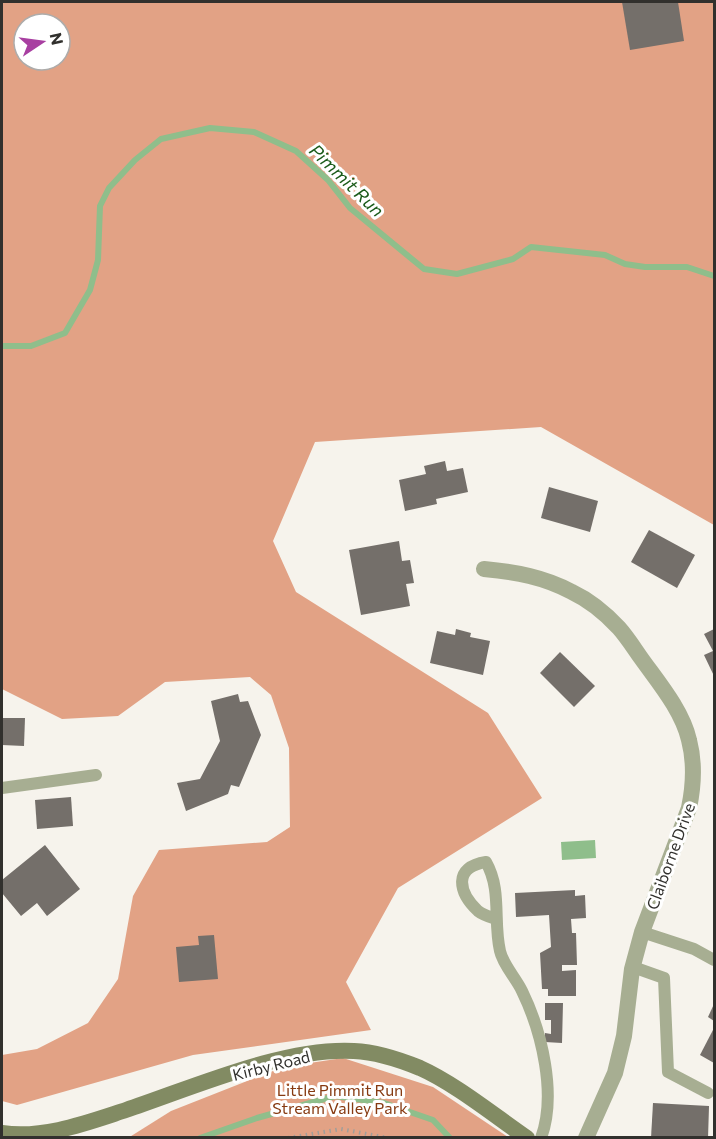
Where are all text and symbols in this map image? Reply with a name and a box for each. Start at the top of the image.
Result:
north arrow [12,12,72,72]
text: N [46,31,68,46]
water label: Pimmit Run [305,139,389,221]
street label: Claiborne Drive [642,800,698,912]
street label: Kirby Road [230,1046,312,1084]
park label: Little Pimmit Run Stream Valley Park [272,1080,408,1117]

